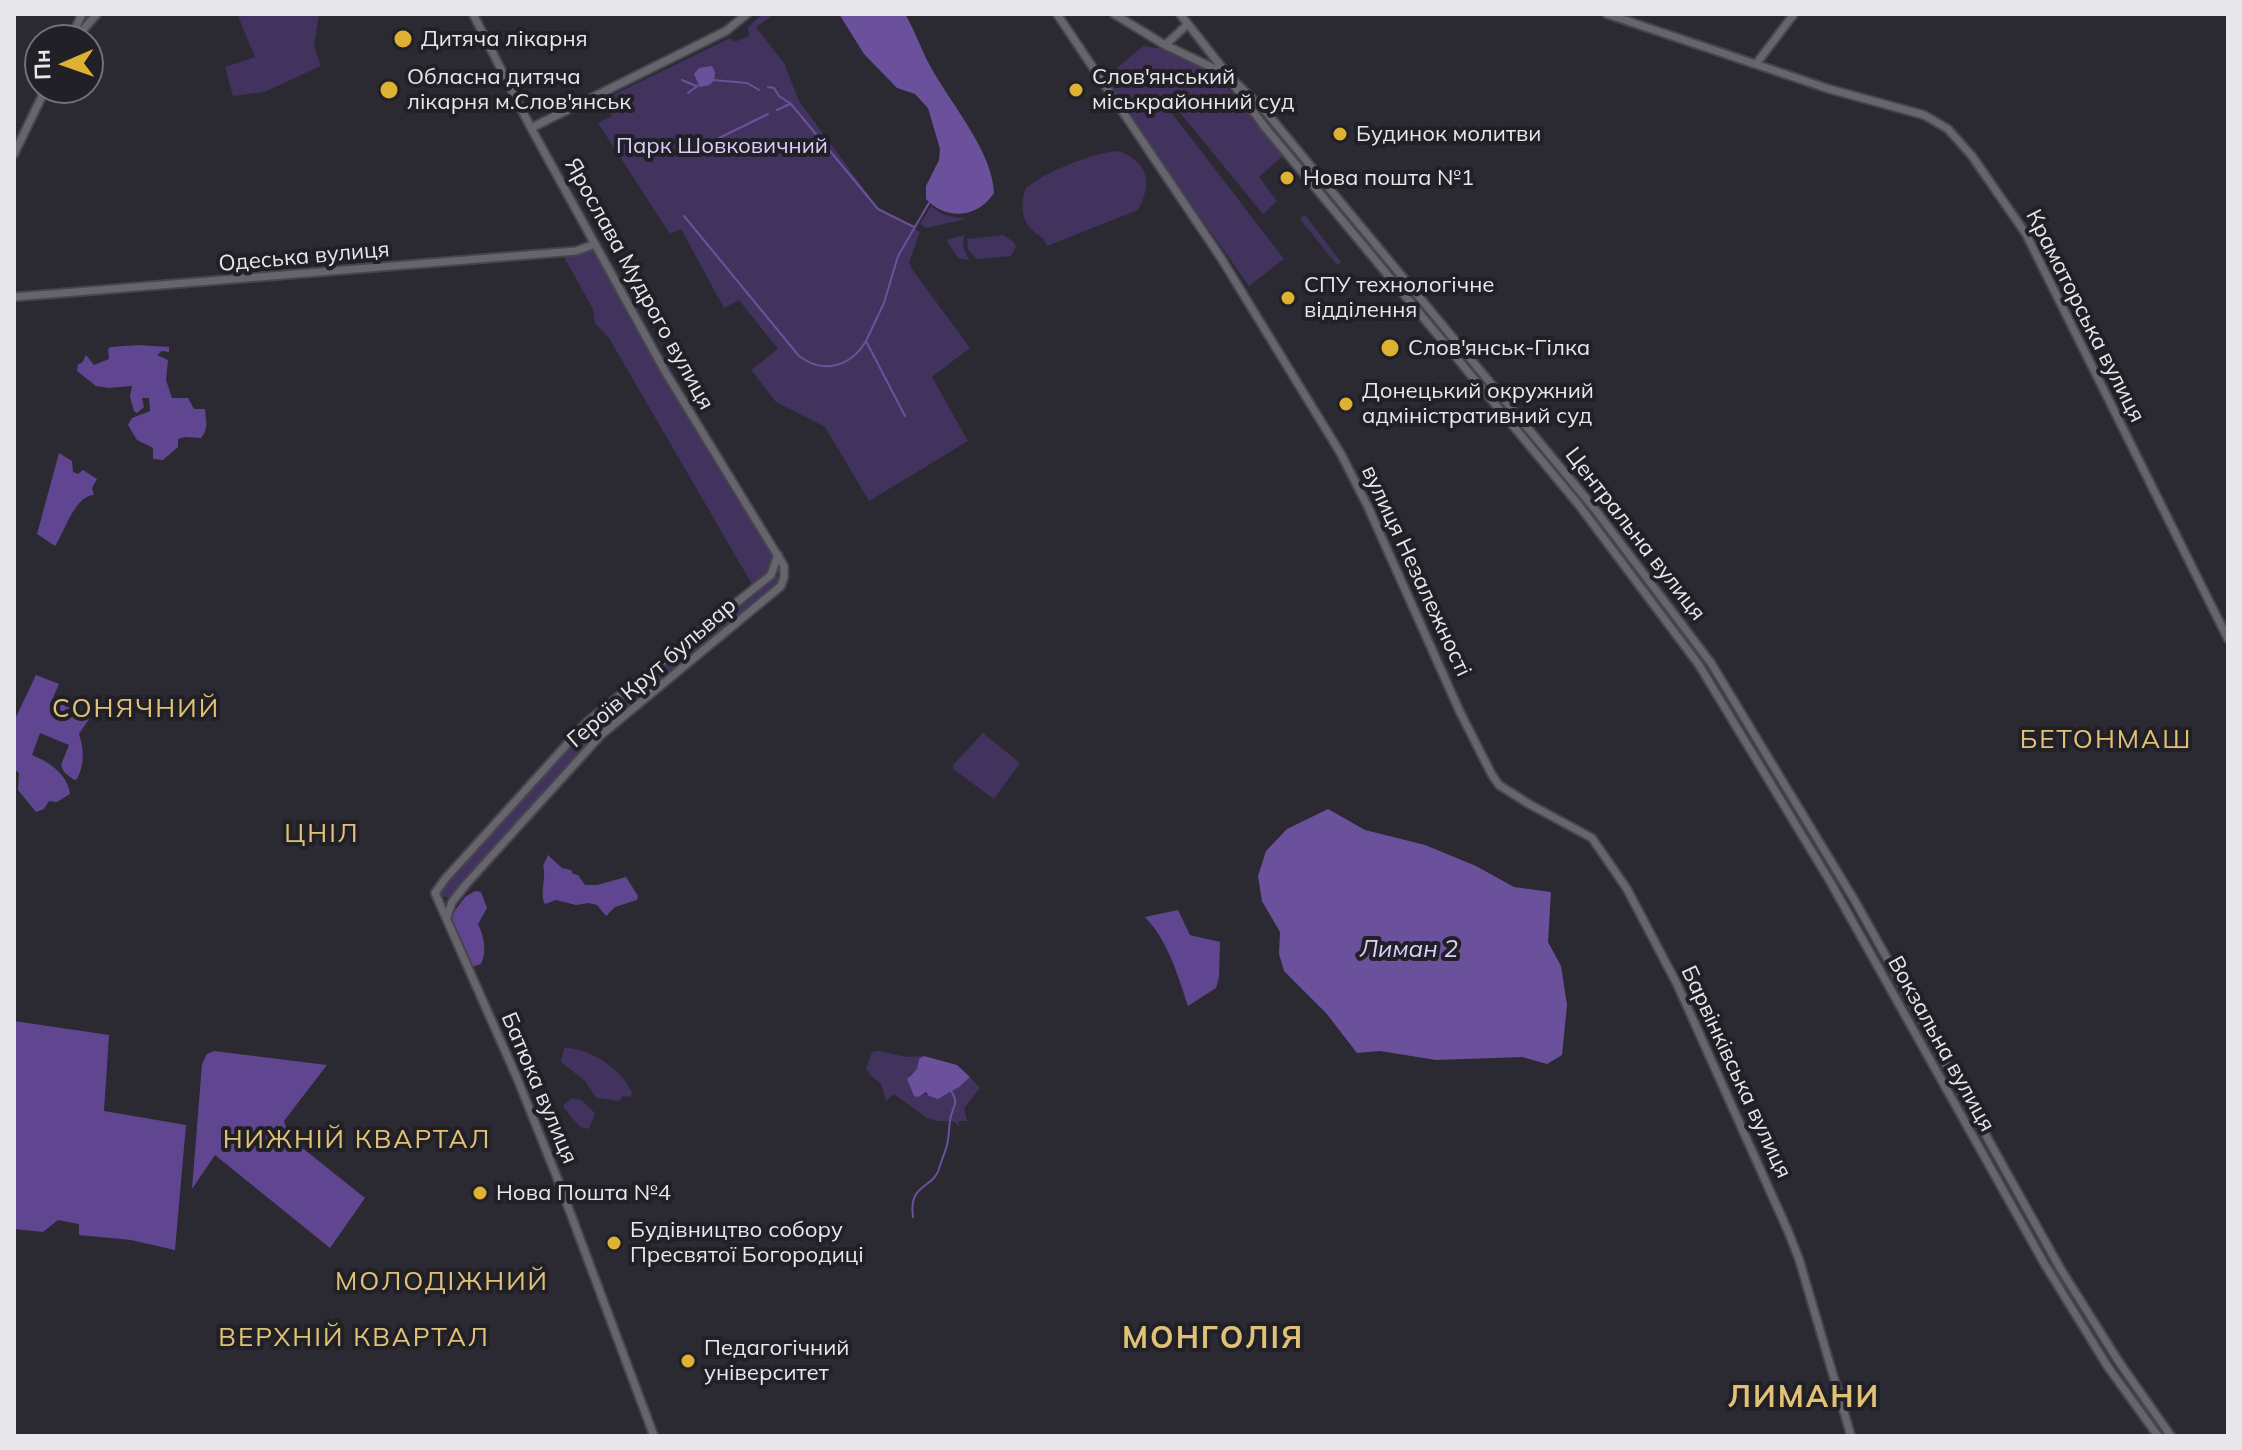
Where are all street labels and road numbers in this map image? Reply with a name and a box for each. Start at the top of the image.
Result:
street label: Ярослава Мудрого вулиця [559,154,719,414]
street label: Краматорська вулиця [2020,205,2150,427]
street label: Одеська вулиця [217,236,391,278]
street label: Центральна вулиця [1559,442,1711,626]
street label: вулиця Незалежності [1355,461,1477,681]
street label: Героїв Крут бульвар [562,593,742,753]
street label: Вокзальна вулиця [1882,952,2000,1136]
street label: Барвінківська вулиця [1675,962,1797,1182]
street label: Батюка вулиця [495,1008,583,1168]

